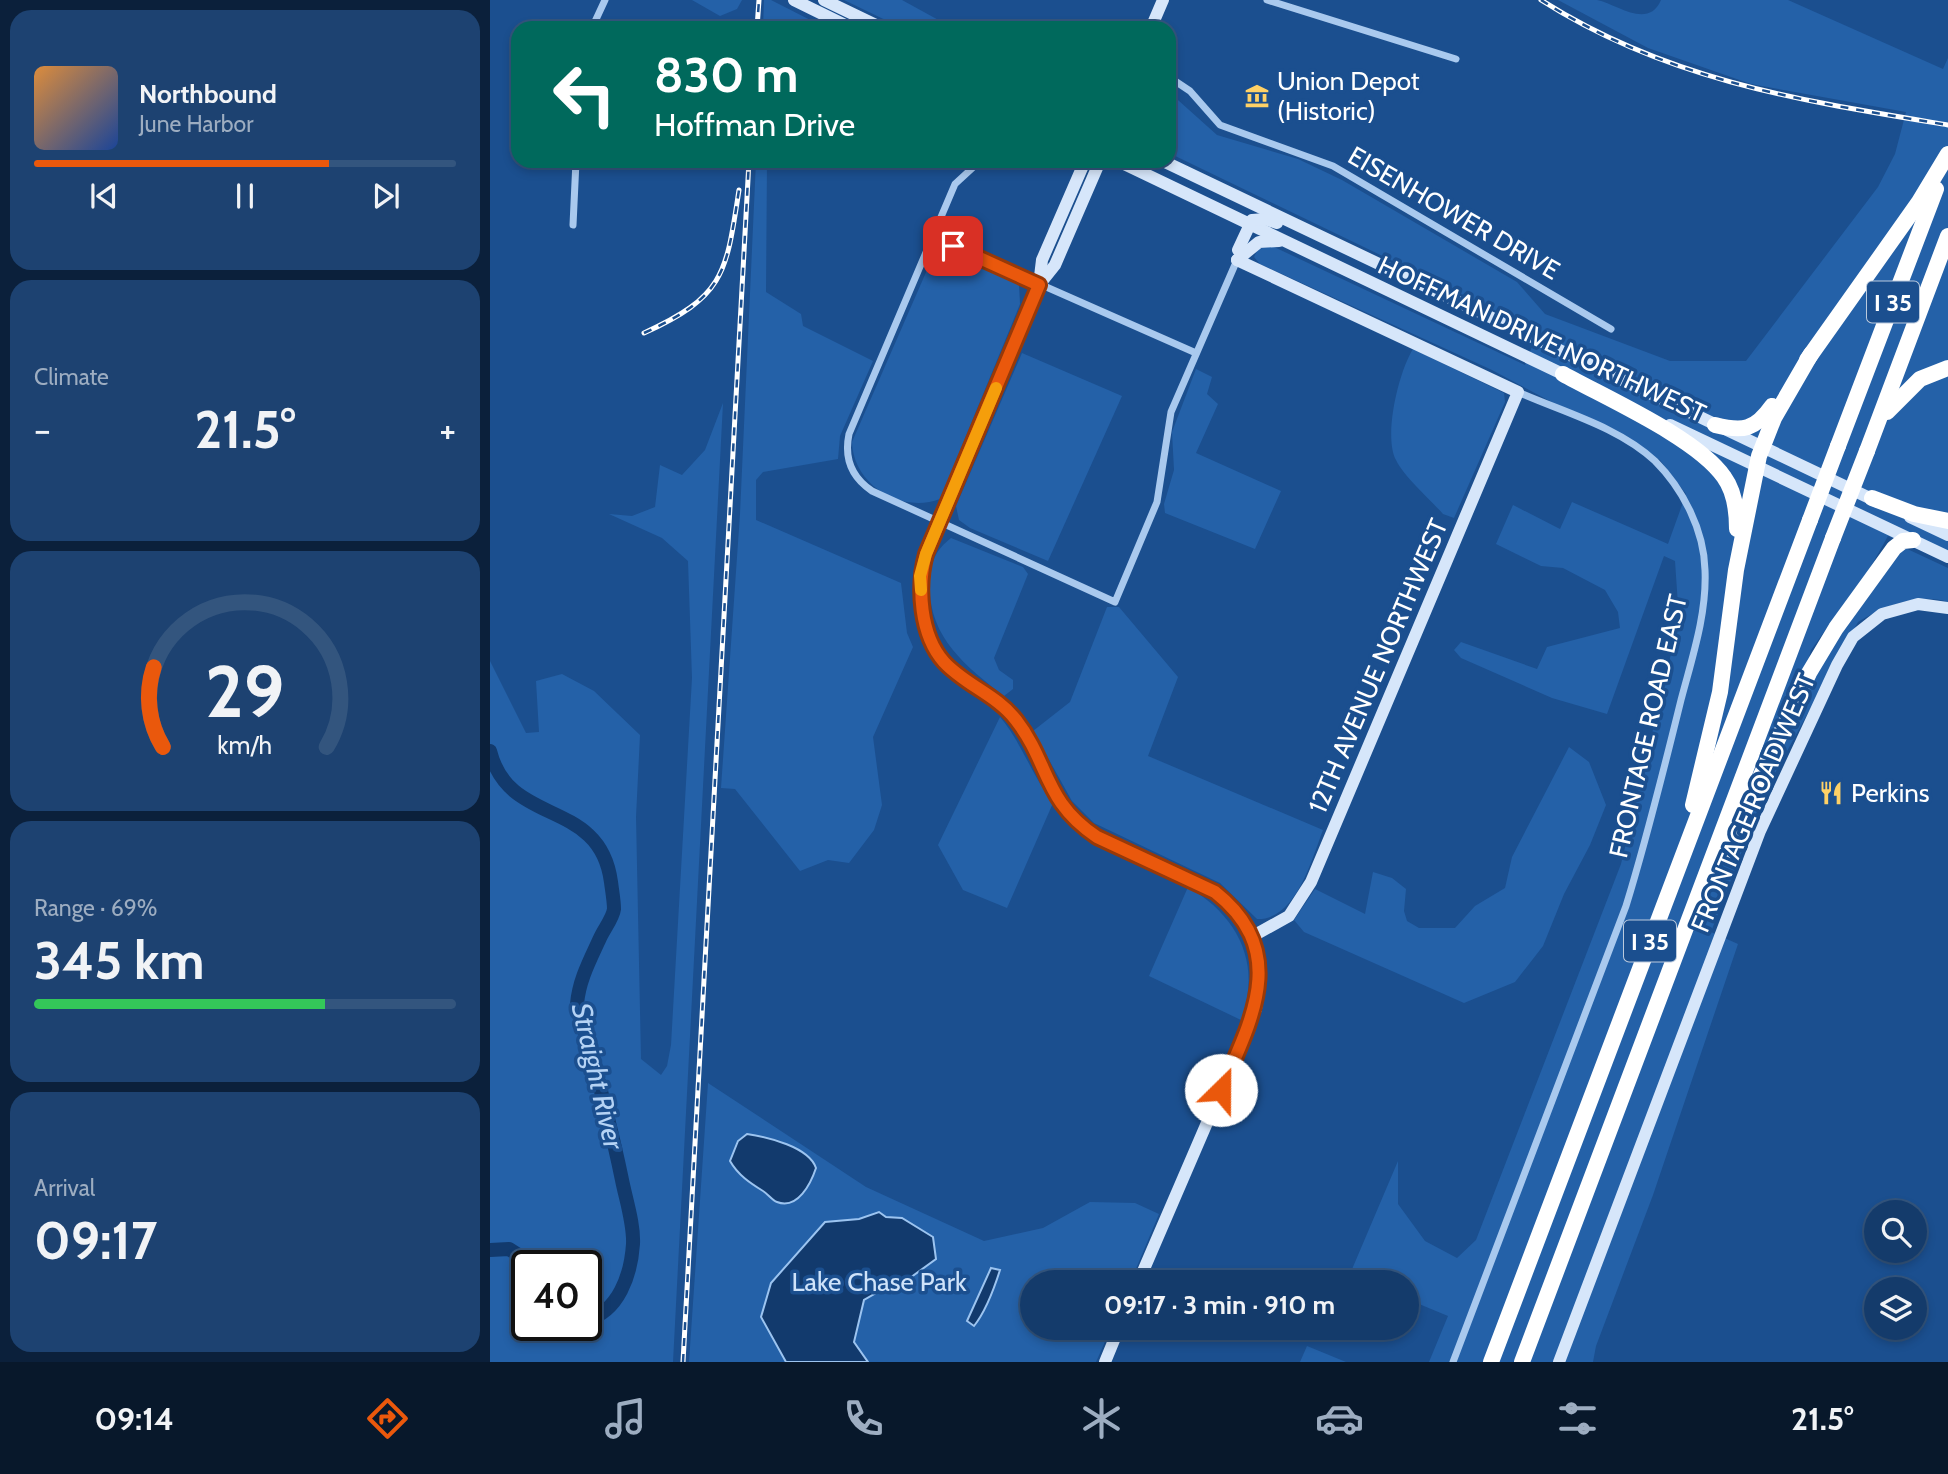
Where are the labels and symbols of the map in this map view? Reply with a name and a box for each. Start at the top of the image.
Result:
place label: Union Depot (Historic) [1277,65,1420,127]
museum icon: Union Depot (Historic) [1243,82,1271,110]
street label: EISENHOWER DRIVE [1342,139,1566,287]
pin [923,216,983,276]
street label: HOFFMAN DRIVE NORTHWEST [1373,249,1711,429]
road number: I 35 [1867,282,1919,323]
street label: 12TH AVENUE NORTHWEST [1301,514,1455,818]
street label: FRONTAGE ROAD EAST [1602,591,1694,861]
street label: FRONTAGE ROAD WEST [1684,669,1822,937]
place label: Perkins [1851,777,1930,809]
restaurant icon: Perkins [1817,779,1845,807]
road number: I 35 [1624,920,1676,961]
water label: Straight River [565,1000,632,1154]
position arrow [1184,1053,1258,1127]
speed limit sign: 40 [511,1250,602,1341]
park label: Lake Chase Park [791,1266,967,1298]

